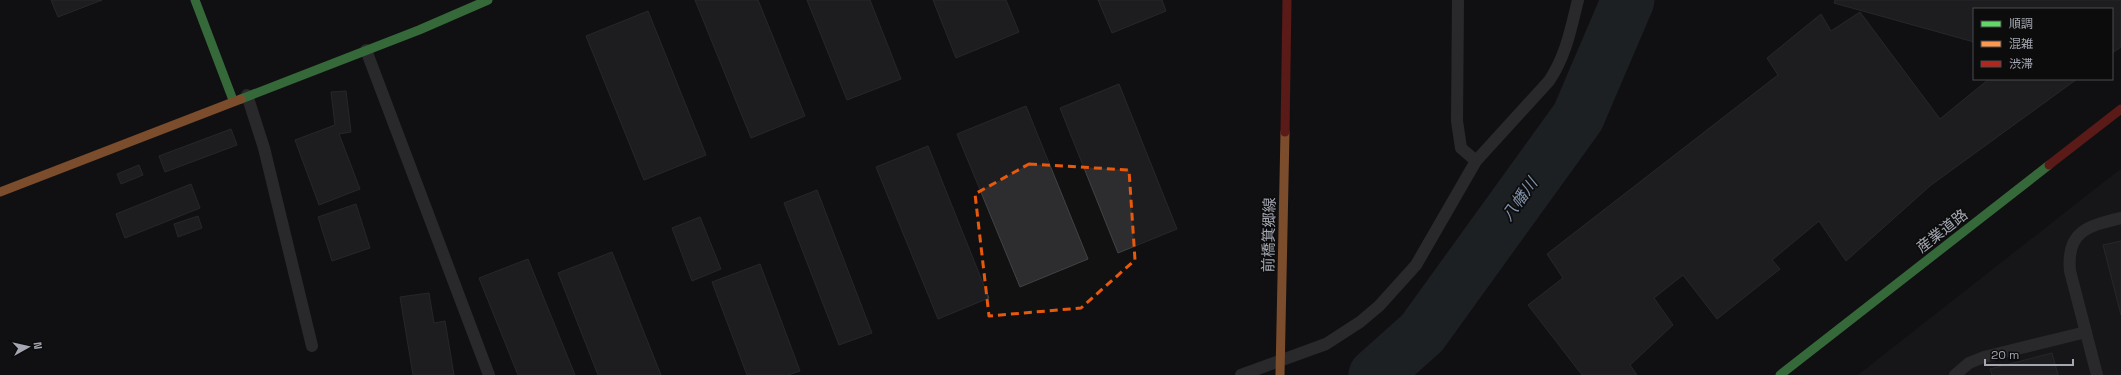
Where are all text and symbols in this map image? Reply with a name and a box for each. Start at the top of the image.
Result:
legend [1973,8,2113,80]
text: 順調 [2009,16,2033,32]
text: 混雑 [2009,36,2033,52]
text: 渋滞 [2009,56,2033,72]
water label: 八幡川 [1497,172,1543,225]
street label: 前橋箕郷線 [1258,197,1279,273]
street label: 産業道路 [1912,205,1971,257]
north arrow [8,327,48,367]
text: N [30,341,45,350]
scale bar [1985,341,2073,367]
text: 20 m [1991,347,2019,363]

